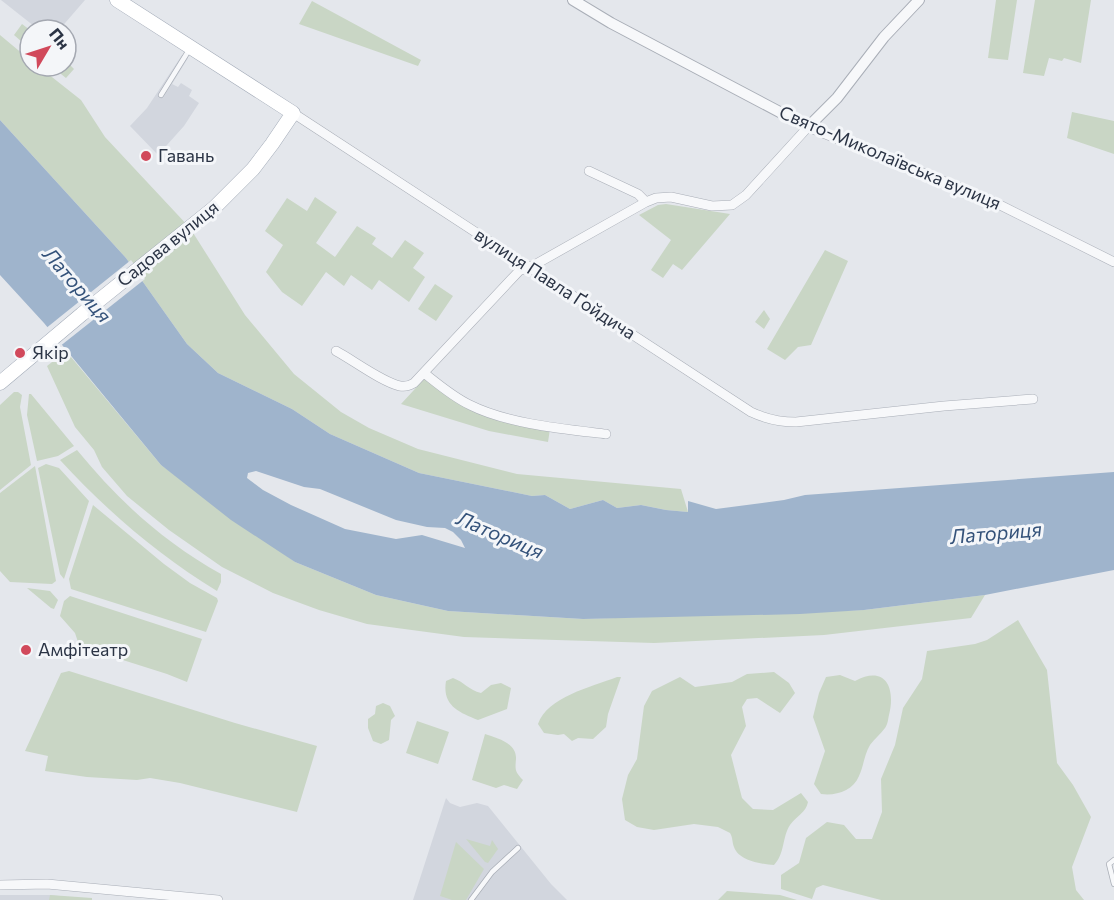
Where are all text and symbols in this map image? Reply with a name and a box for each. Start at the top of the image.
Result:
north arrow [18,18,78,78]
text: Пн [46,24,74,52]
street label: Свято-Миколаївська вулиця [776,100,1005,214]
place label: Гавань [158,144,214,166]
marker: Гавань [139,149,153,163]
street label: Садова вулиця [112,196,223,291]
street label: вулиця Павла Ґойдича [471,223,640,343]
water label: Латориця [38,241,117,327]
place label: Якір [32,341,69,363]
marker: Якір [13,346,27,360]
water label: Латориця [452,505,547,563]
water label: Латориця [948,516,1043,548]
place label: Амфітеатр [38,638,128,660]
marker: Амфітеатр [19,643,33,657]

